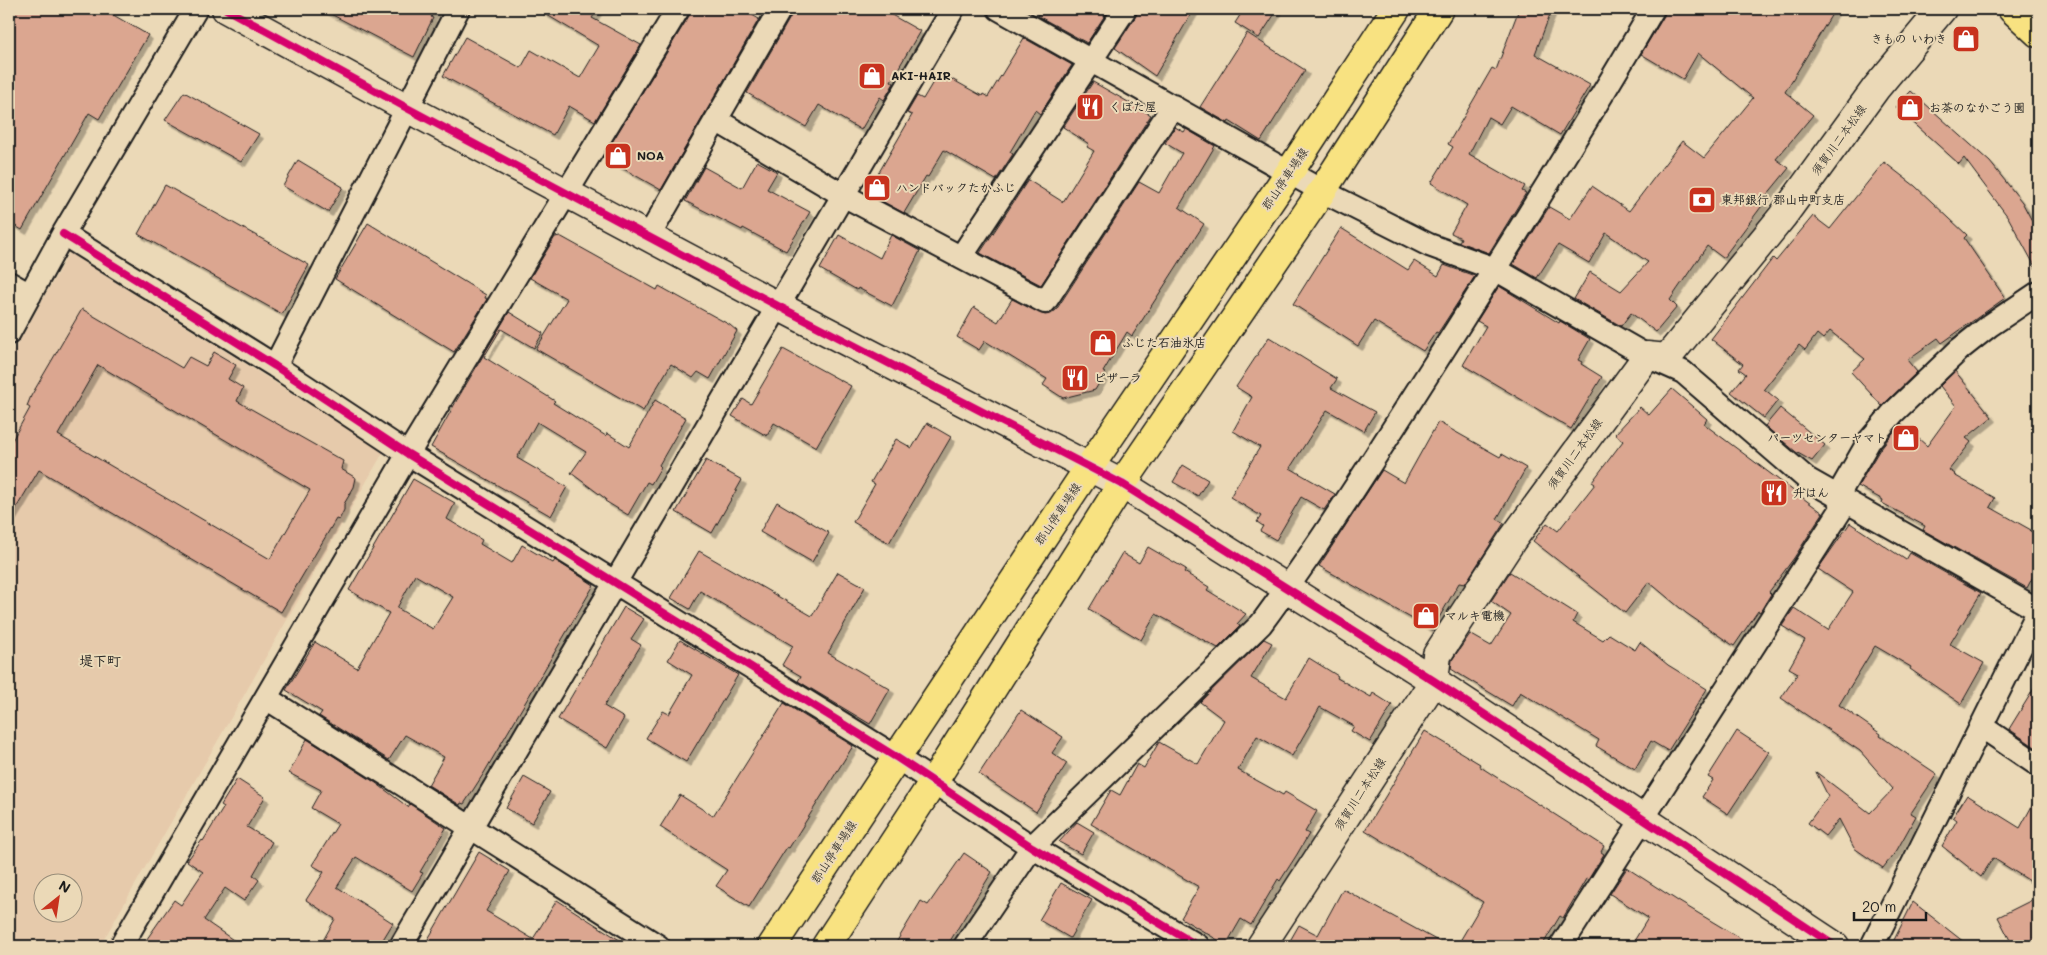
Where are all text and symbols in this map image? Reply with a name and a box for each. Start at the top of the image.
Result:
shop icon: きもの いわき [1951,24,1981,54]
place label: きもの いわき [1871,30,1947,46]
shop icon: AKI-HAIR [857,61,887,91]
place label: AKI-HAIR [891,67,951,83]
restaurant icon: くぼた屋 [1075,92,1105,122]
shop icon: お茶のなかごう園 [1895,93,1925,123]
place label: くぼた屋 [1109,98,1157,114]
place label: お茶のなかごう園 [1929,99,2025,115]
street label: 須賀川二本松線 [1807,101,1869,178]
shop icon: NOA [603,141,633,171]
street label: 郡山停車場線 [1257,144,1311,213]
place label: NOA [637,147,664,163]
shop icon: ハンドバックたかふじ [862,173,892,203]
place label: ハンドバックたかふじ [896,179,1016,195]
bank icon: 東邦銀行 郡山中町支店 [1687,185,1717,215]
place label: 東邦銀行 郡山中町支店 [1721,191,1845,207]
shop icon: ふじた石油氷店 [1088,328,1118,358]
place label: ふじた石油氷店 [1122,334,1206,350]
restaurant icon: ピザーラ [1060,363,1090,393]
place label: ピザーラ [1094,369,1142,385]
street label: 須賀川二本松線 [1543,415,1605,492]
shop icon: パーツセンターヤマト [1891,423,1921,453]
place label: パーツセンターヤマト [1767,429,1887,445]
restaurant icon: 升はん [1759,478,1789,508]
street label: 郡山停車場線 [1030,479,1084,548]
place label: 升はん [1793,484,1829,500]
shop icon: マルキ電機 [1411,601,1441,631]
place label: マルキ電機 [1445,607,1505,623]
district label: 堤下町 [79,651,121,670]
street label: 須賀川二本松線 [1330,754,1389,833]
street label: 郡山停車場線 [807,817,859,886]
north arrow [32,872,82,922]
text: N [55,875,74,897]
scale bar [1854,890,1927,922]
text: 20 m [1862,896,1896,916]

